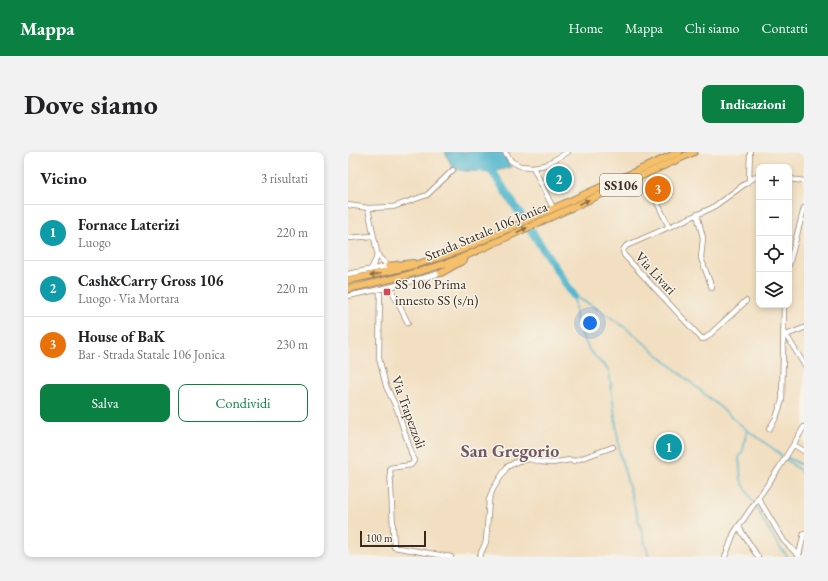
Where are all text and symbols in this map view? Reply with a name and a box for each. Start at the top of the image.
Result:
text: Mappa [20,16,75,41]
text: Home [568,19,603,37]
text: Mappa [625,19,663,37]
text: Chi siamo [685,19,740,37]
text: Contatti [762,19,808,37]
button: Indicazioni [702,85,804,123]
text: Dove siamo [24,86,158,122]
pin: 2 [546,164,572,194]
map controls [756,164,792,308]
button: + [756,164,792,200]
text: Vicino [40,167,87,189]
text: 3 risultati [261,170,308,187]
road number: SS106 [600,174,642,196]
pin: 3 [645,174,671,204]
street label: Strada Statale 106 Jonica [422,197,550,265]
one-way arrow [579,198,591,204]
button: − [756,200,792,236]
text: Fornace Laterizi [78,215,179,234]
text: 1 [50,224,56,241]
text: 220 m [277,224,308,241]
one-way arrow [516,227,527,233]
text: Luogo [78,234,111,251]
button: locate [756,236,792,272]
street label: Via Livari [632,248,681,299]
text: Cash&Carry Gross 106 [78,271,223,290]
one-way arrow [369,272,381,278]
button: layers [756,272,792,308]
place label: SS 106 Prima innesto SS (s/n) [395,275,478,309]
text: 2 [50,280,56,297]
text: 220 m [277,280,308,297]
marker: SS 106 Prima innesto SS (s/n) [382,287,392,297]
text: Luogo · Via Mortara [78,290,179,307]
your location [580,313,600,333]
text: House of BaK [78,327,165,346]
text: 3 [50,336,56,353]
text: 230 m [277,336,308,353]
text: Bar · Strada Statale 106 Jonica [78,346,225,363]
street label: Via Trapezzoli [388,373,431,451]
button: Salva [40,384,170,422]
button: Condividi [178,384,308,422]
pin: 1 [656,432,682,462]
district label: San Gregorio [461,439,559,462]
scale bar [360,529,426,548]
text: 100 m [366,531,393,545]

